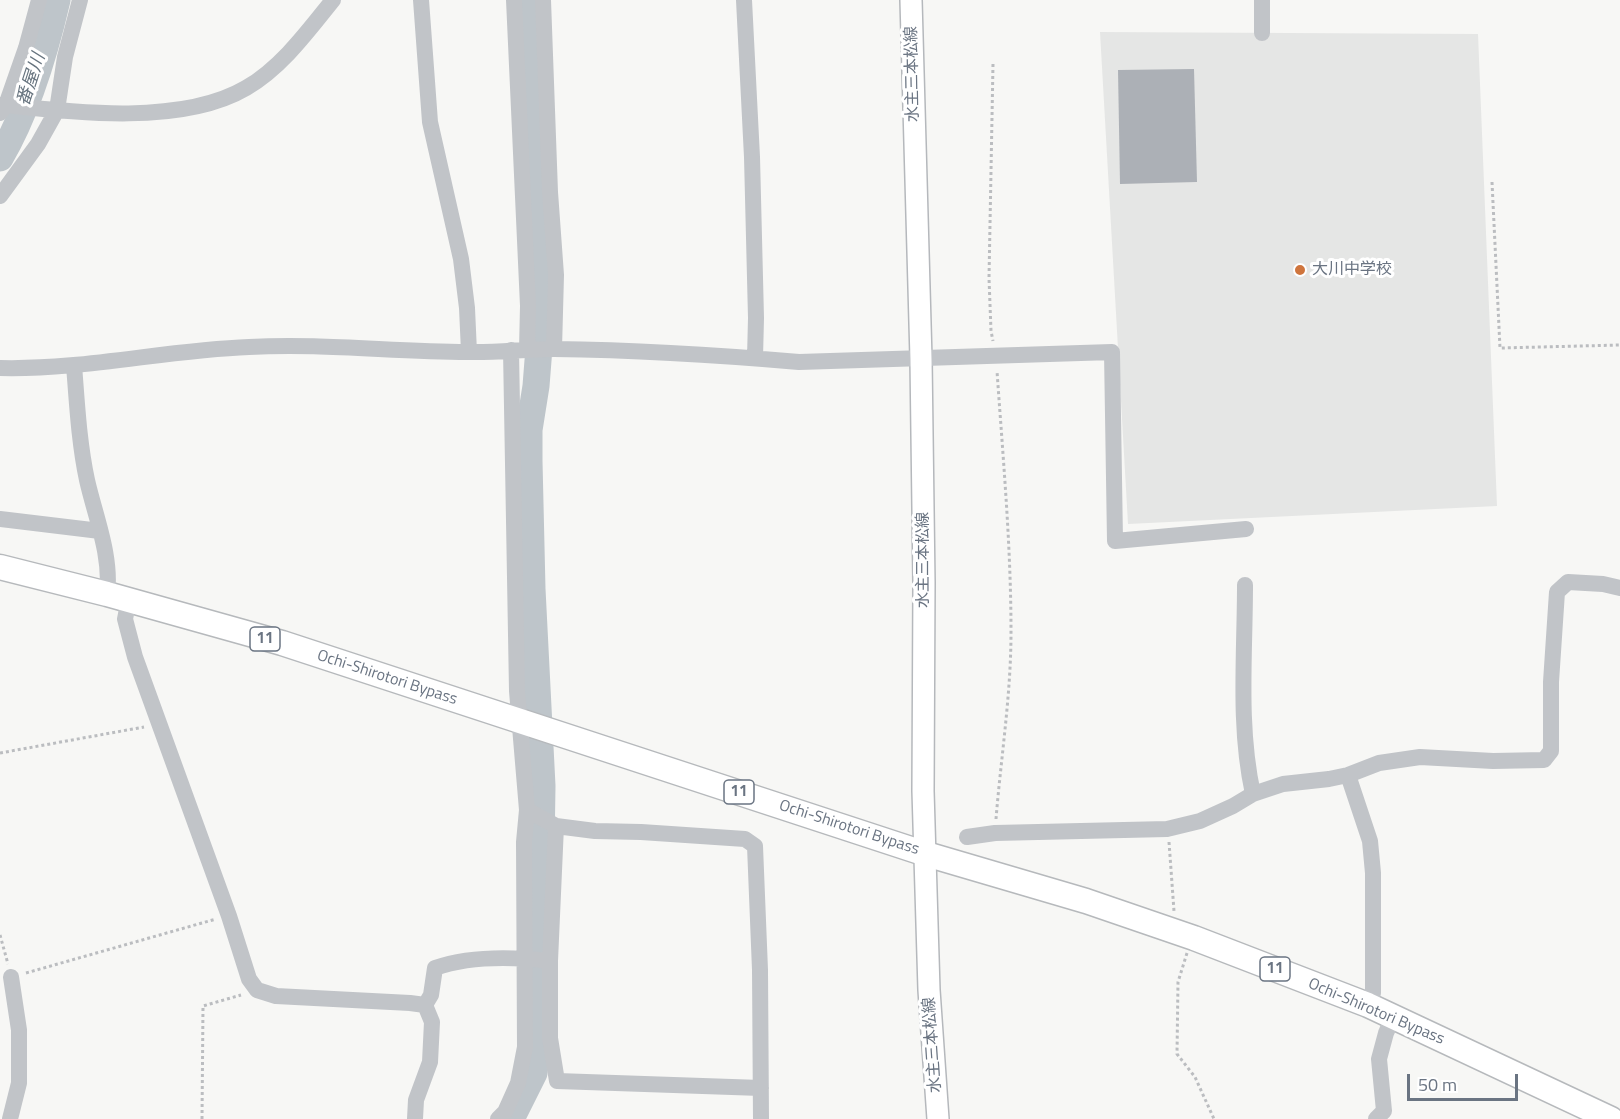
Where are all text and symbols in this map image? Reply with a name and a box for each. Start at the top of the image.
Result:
street label: 水主三本松線 [903,26,923,122]
water label: 番屋川 [13,51,51,109]
place label: 大川中学校 [1312,260,1392,280]
marker: 大川中学校 [1293,263,1307,277]
street label: 水主三本松線 [914,512,934,608]
road number: 11 [250,627,280,651]
street label: Ochi-Shirotori Bypass [315,646,459,710]
road number: 11 [724,780,754,804]
street label: Ochi-Shirotori Bypass [777,796,921,860]
road number: 11 [1260,957,1290,981]
street label: Ochi-Shirotori Bypass [1305,975,1447,1049]
street label: 水主三本松線 [920,996,946,1094]
scale bar [1410,1062,1521,1100]
text: 50 m [1418,1071,1457,1098]

